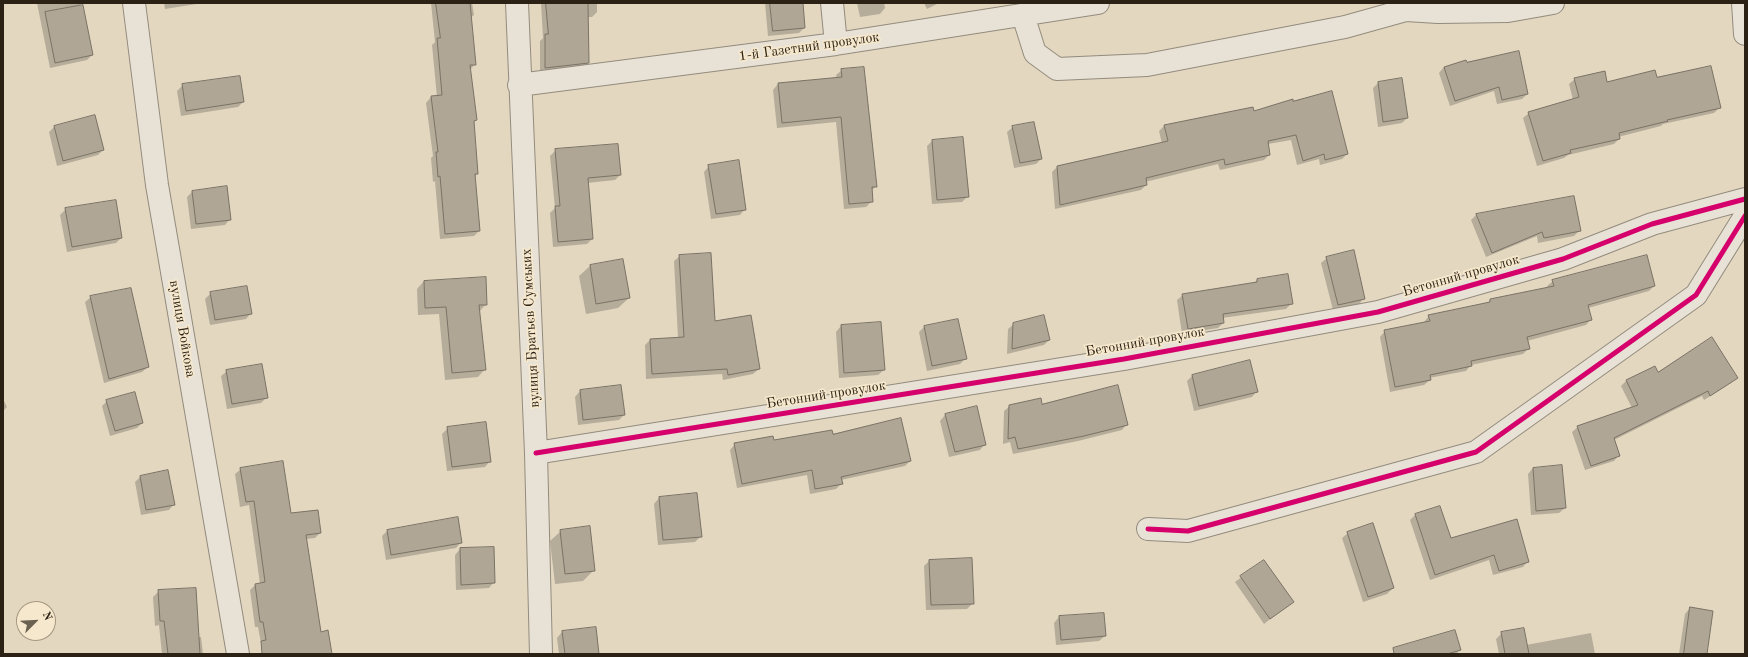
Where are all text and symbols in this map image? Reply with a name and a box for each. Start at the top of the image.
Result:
street label: 1-й Газетний провулок [738,29,880,65]
street label: вулиця Братьєв Сумських [518,248,544,408]
street label: Бетонний провулок [1401,251,1521,301]
street label: вулиця Войкова [165,279,199,379]
street label: Бетонний провулок [1084,323,1206,361]
street label: Бетонний провулок [765,377,887,413]
north arrow [16,601,56,641]
text: N [40,610,53,622]

